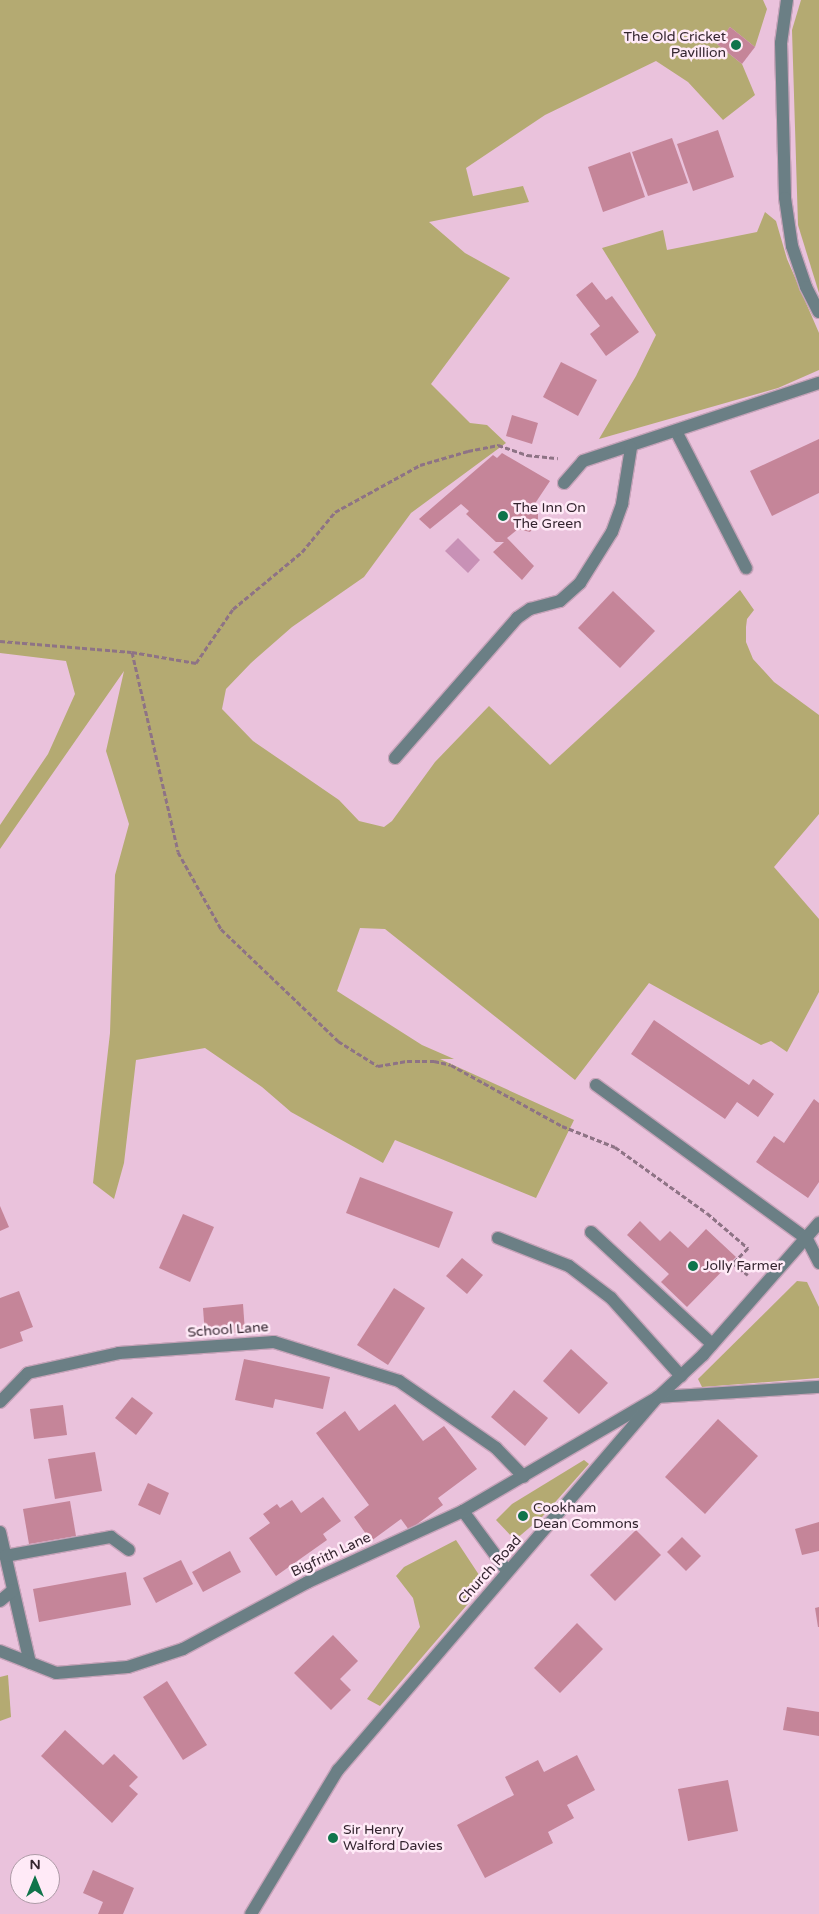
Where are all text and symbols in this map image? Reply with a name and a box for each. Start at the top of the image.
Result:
place label: The Old Cricket Pavillion [624,29,726,62]
marker: The Old Cricket Pavillion [730,39,742,51]
place label: The Inn On The Green [513,500,586,532]
marker: The Inn On The Green [497,510,509,522]
place label: Jolly Farmer [703,1258,783,1274]
marker: Jolly Farmer [687,1260,699,1272]
street label: School Lane [187,1319,269,1341]
place label: Cookham Dean Commons [533,1500,639,1532]
marker: Cookham Dean Commons [517,1510,529,1522]
street label: Bigfrith Lane [288,1529,374,1581]
street label: Church Road [455,1532,525,1608]
place label: Sir Henry Walford Davies [343,1822,443,1854]
marker: Sir Henry Walford Davies [327,1832,339,1844]
north arrow [10,1854,60,1904]
text: N [29,1856,41,1873]

